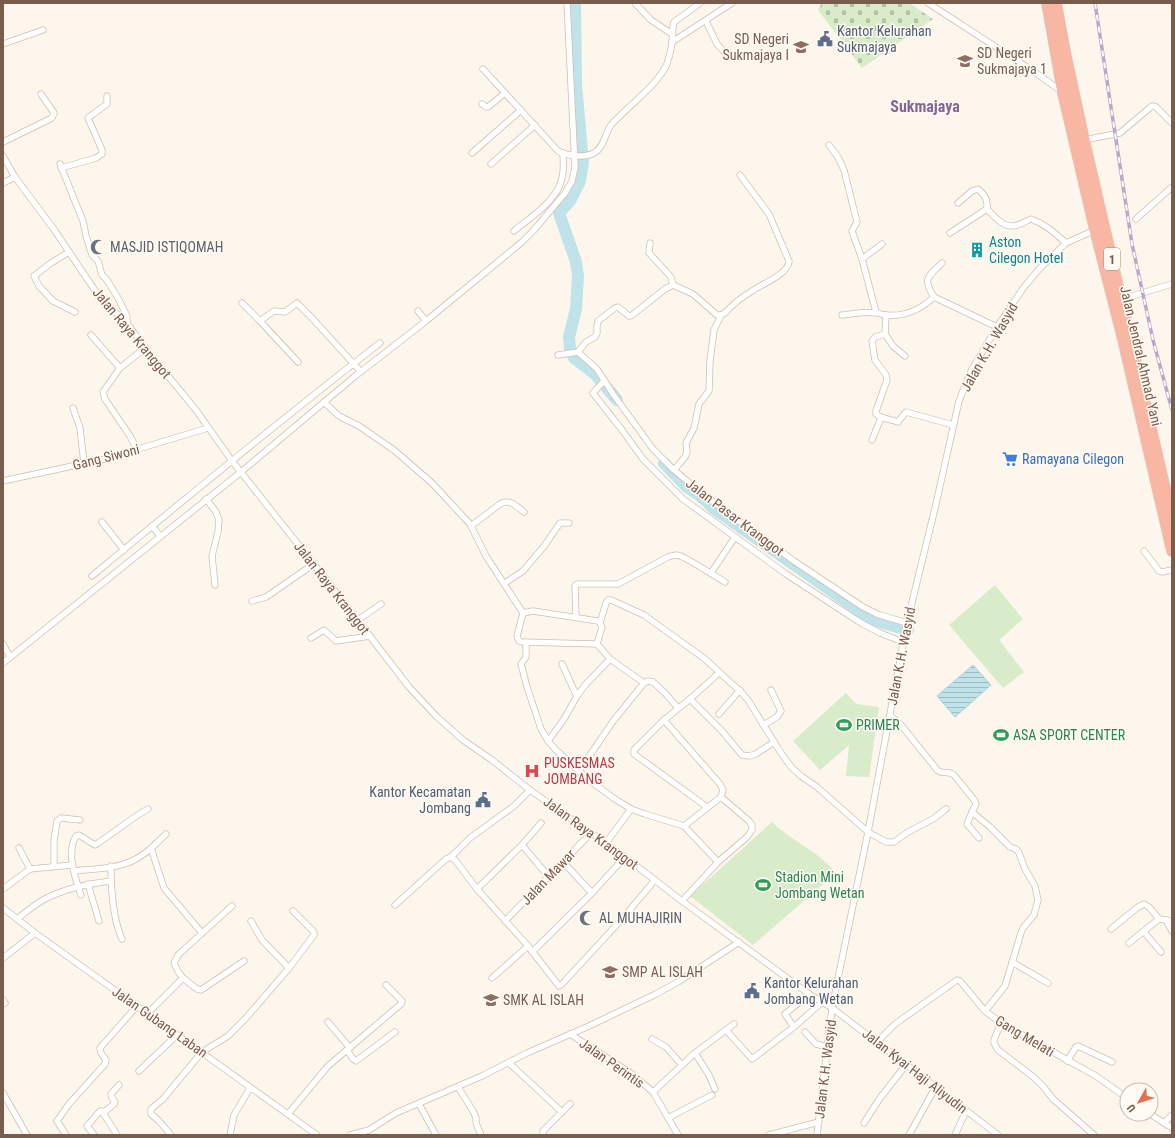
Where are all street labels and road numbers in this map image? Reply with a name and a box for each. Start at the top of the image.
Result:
road number: 1 [1104,248,1120,270]
street label: Jalan Jendral Ahmad Yani [1117,284,1165,428]
street label: Jalan Raya Kranggot [89,285,175,381]
street label: Jalan K.H. Wasyid [957,300,1021,394]
street label: Gang Siwoni [71,441,141,473]
street label: Jalan Pasar Kranggot [683,475,787,559]
street label: Jalan Raya Kranggot [291,538,373,638]
street label: Jalan K.H. Wasyid [884,605,918,707]
street label: Jalan Raya Kranggot [541,793,641,873]
street label: Jalan Mawar [518,846,578,908]
street label: Jalan Gubang Laban [109,983,211,1061]
street label: Gang Melati [992,1012,1058,1060]
street label: Jalan K.H. Wasyid [811,1018,839,1120]
street label: Jalan Kyai Haji Aliyudin [859,1025,971,1117]
street label: Jalan Perintis [576,1035,648,1091]

